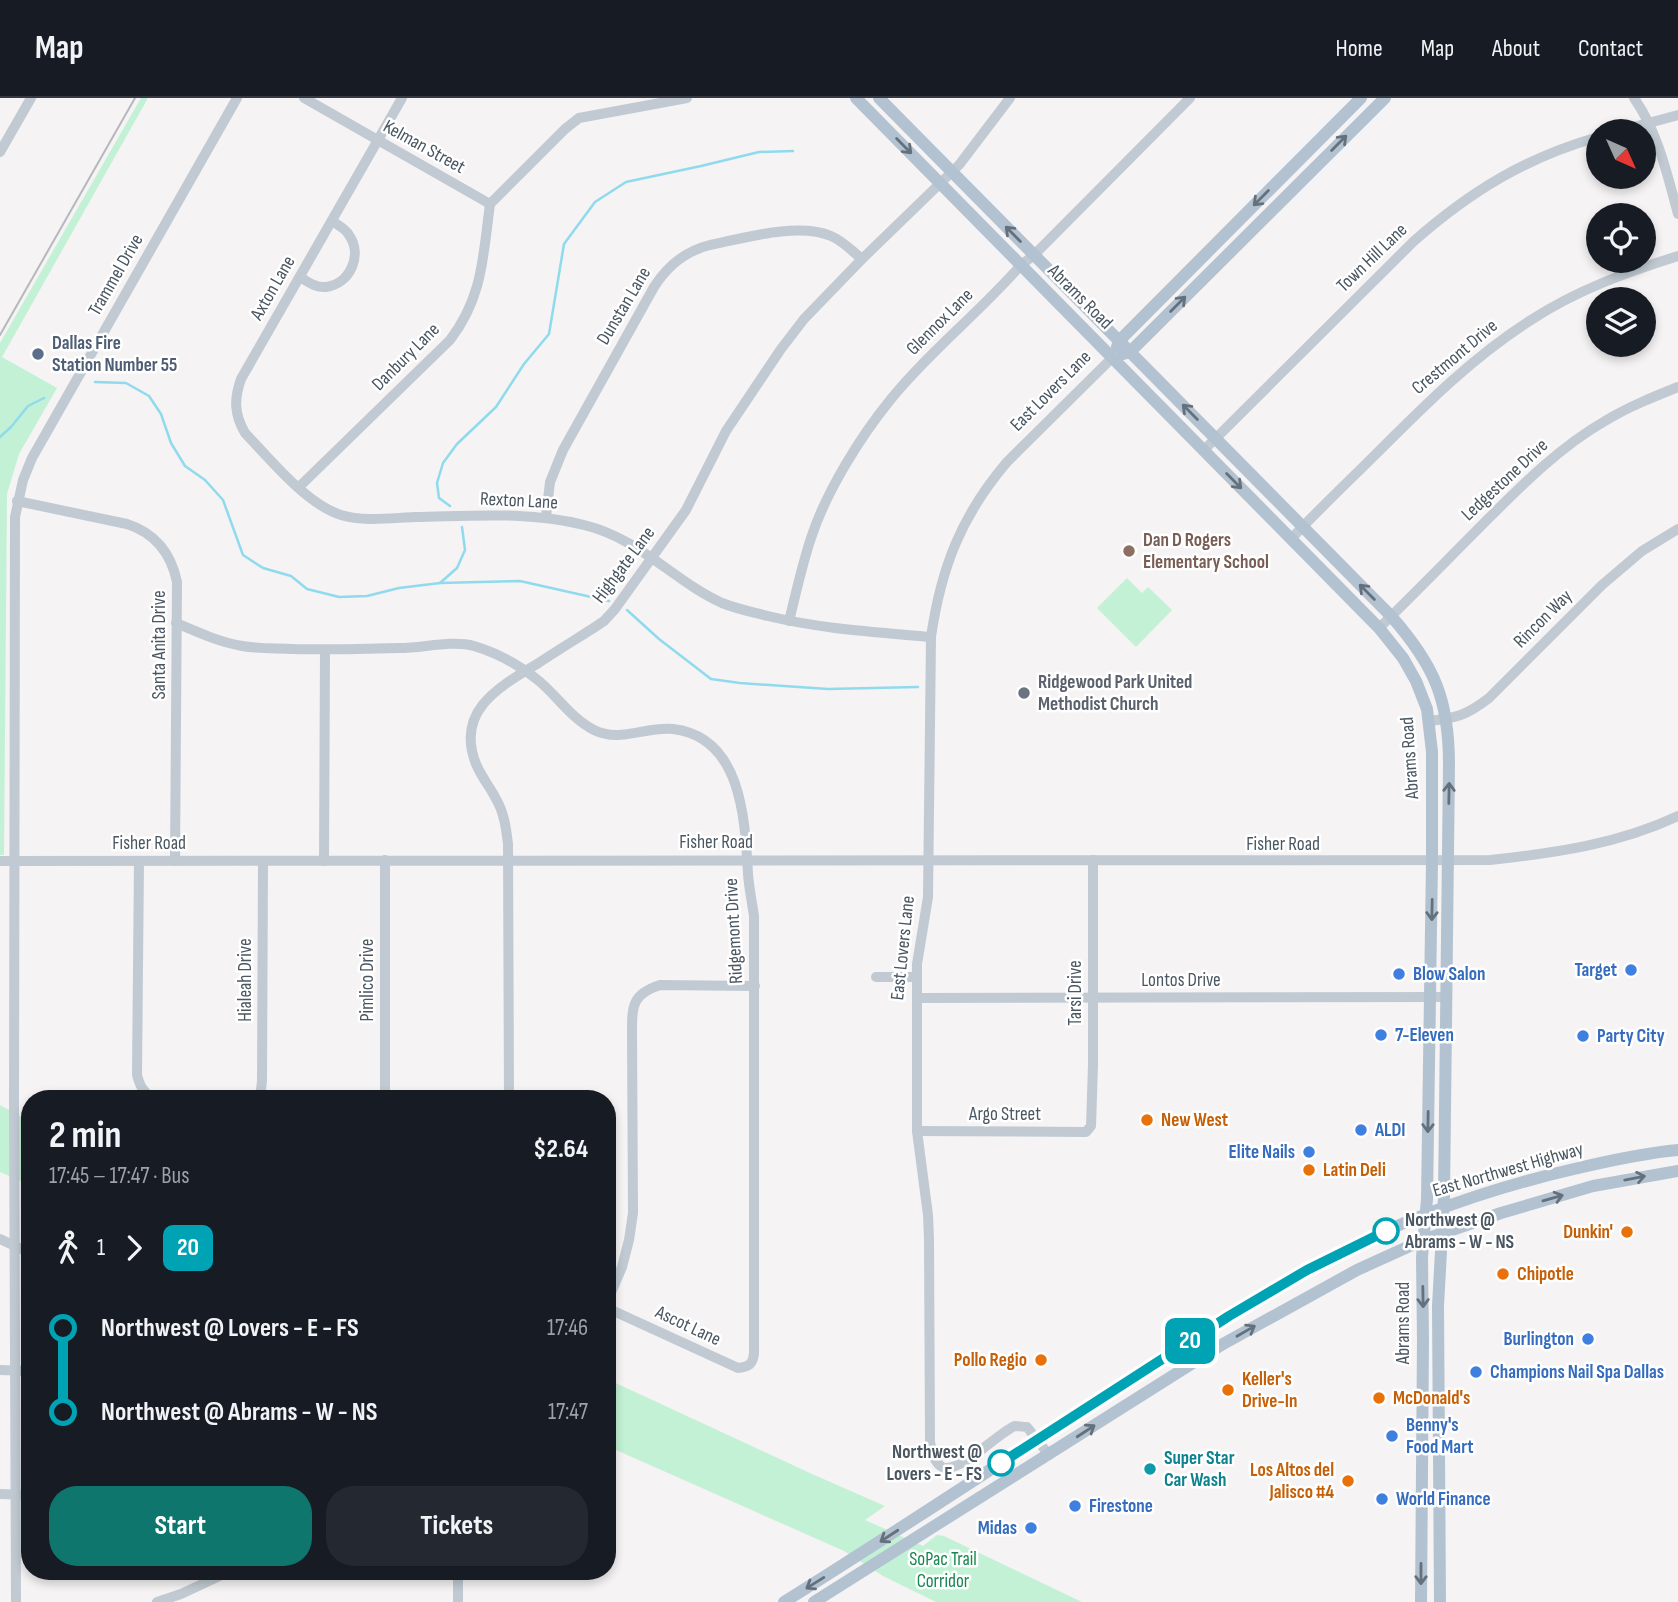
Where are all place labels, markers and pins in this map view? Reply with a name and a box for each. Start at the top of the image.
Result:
place label: Dallas Fire Station Number 55 [52,332,177,377]
marker: Dallas Fire Station Number 55 [30,346,46,362]
place label: Dan D Rogers Elementary School [1143,529,1269,574]
marker: Dan D Rogers Elementary School [1121,543,1137,559]
place label: Ridgewood Park United Methodist Church [1038,671,1192,716]
marker: Ridgewood Park United Methodist Church [1016,685,1032,701]
place label: Target [1574,959,1617,982]
marker: Target [1623,962,1639,978]
place label: Blow Salon [1413,963,1485,986]
marker: Blow Salon [1391,966,1407,982]
place label: 7-Eleven [1395,1024,1454,1047]
place label: Party City [1597,1025,1665,1048]
marker: 7-Eleven [1373,1027,1389,1043]
marker: Party City [1575,1028,1591,1044]
place label: New West [1161,1109,1228,1132]
marker: New West [1139,1112,1155,1128]
place label: ALDI [1374,1119,1406,1142]
marker: ALDI [1353,1122,1369,1138]
place label: Elite Nails [1229,1141,1295,1164]
marker: Elite Nails [1301,1144,1317,1160]
place label: Latin Deli [1323,1159,1386,1182]
marker: Latin Deli [1301,1162,1317,1178]
place label: Northwest @ Abrams - W - NS [1404,1209,1514,1254]
marker: Northwest @ Abrams - W - NS [1373,1218,1399,1244]
place label: Dunkin' [1563,1221,1613,1244]
marker: Dunkin' [1619,1224,1635,1240]
place label: Chipotle [1517,1263,1574,1286]
marker: Chipotle [1495,1266,1511,1282]
place label: Burlington [1504,1328,1574,1351]
marker: Burlington [1580,1331,1596,1347]
place label: Pollo Regio [954,1349,1027,1372]
marker: Pollo Regio [1033,1352,1049,1368]
place label: Champions Nail Spa Dallas [1490,1361,1664,1384]
marker: Champions Nail Spa Dallas [1468,1364,1484,1380]
place label: Keller's Drive-In [1242,1368,1297,1413]
marker: Keller's Drive-In [1220,1382,1236,1398]
place label: McDonald's [1393,1387,1470,1410]
marker: McDonald's [1371,1390,1387,1406]
place label: Benny's Food Mart [1406,1414,1474,1459]
marker: Benny's Food Mart [1384,1428,1400,1444]
place label: Northwest @ Lovers - E - FS [887,1441,982,1486]
place label: Super Star Car Wash [1164,1447,1235,1492]
marker: Northwest @ Lovers - E - FS [988,1450,1014,1476]
place label: Los Altos del Jalisco #4 [1250,1459,1334,1504]
marker: Super Star Car Wash [1142,1461,1158,1477]
marker: Los Altos del Jalisco #4 [1340,1473,1356,1489]
place label: World Finance [1396,1488,1491,1511]
marker: World Finance [1374,1491,1390,1507]
place label: Firestone [1089,1495,1153,1518]
marker: Firestone [1067,1498,1083,1514]
place label: Midas [978,1517,1017,1540]
marker: Midas [1023,1520,1039,1536]

